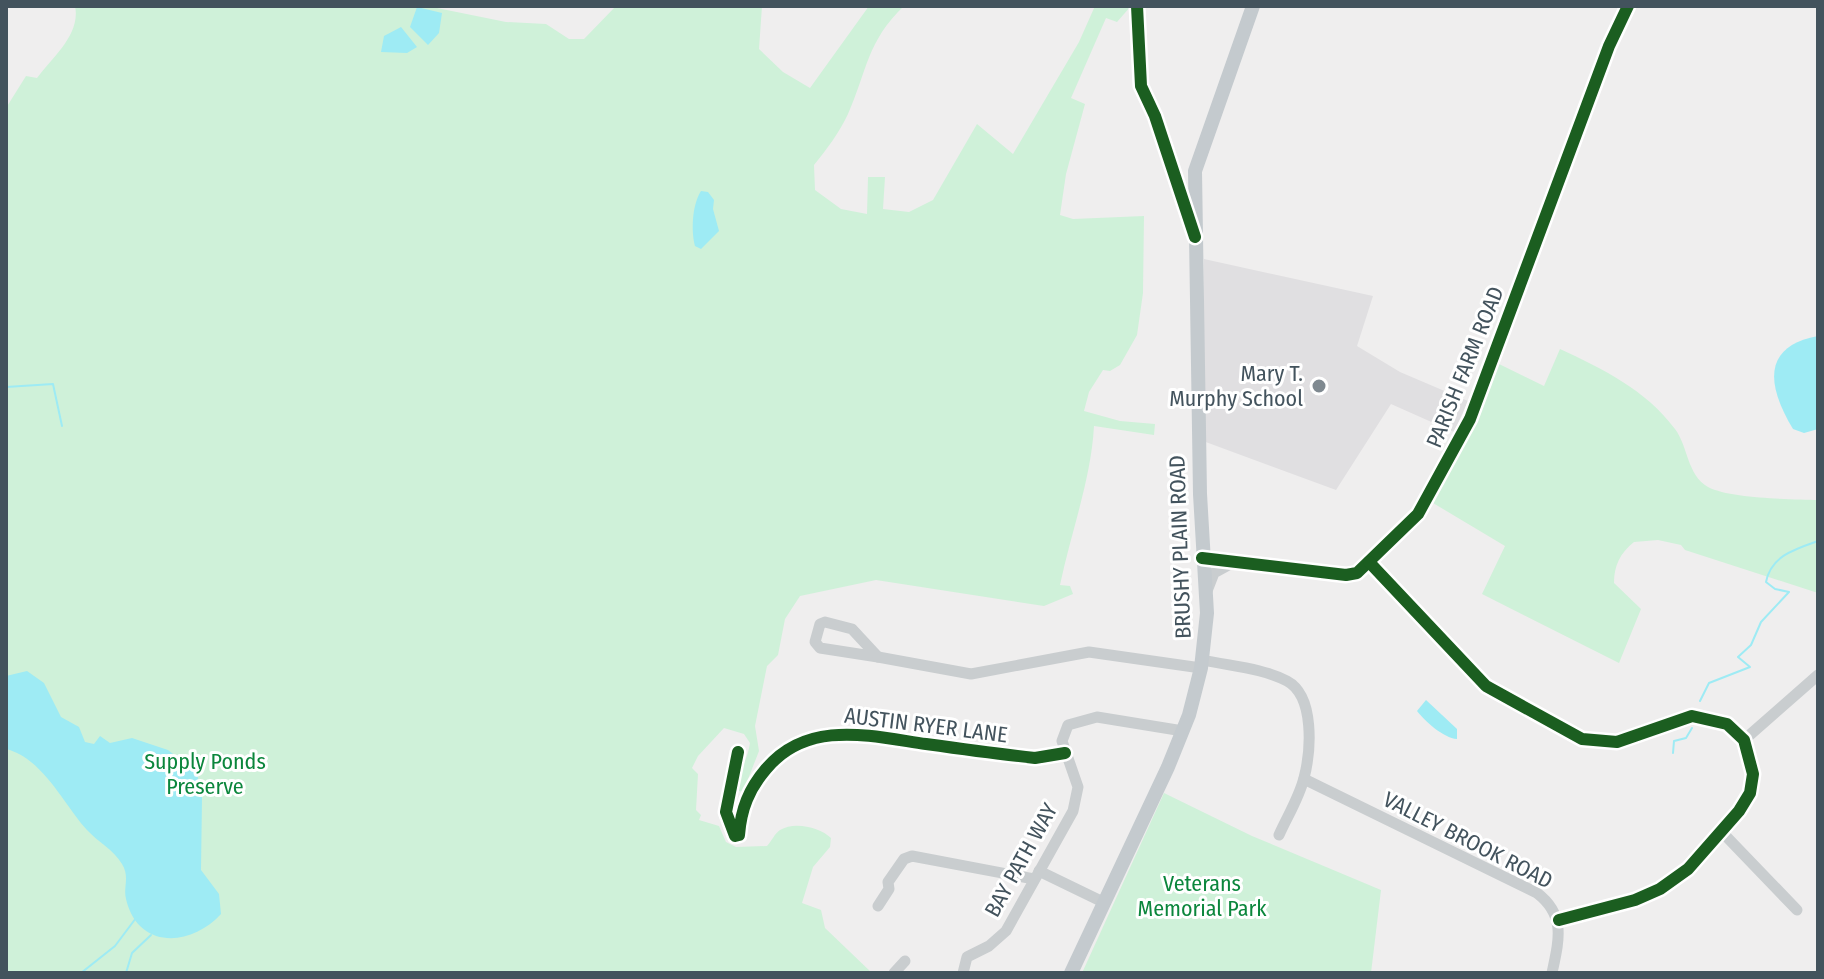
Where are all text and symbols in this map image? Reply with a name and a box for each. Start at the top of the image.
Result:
street label: PARISH FARM ROAD [1420,282,1510,452]
place label: Mary T. Murphy School [1169,360,1303,412]
marker: Mary T. Murphy School [1310,377,1328,395]
street label: BRUSHY PLAIN ROAD [1163,455,1197,639]
street label: AUSTIN RYER LANE [843,702,1009,748]
park label: Supply Ponds Preserve [144,748,266,800]
street label: VALLEY BROOK ROAD [1379,786,1557,894]
street label: BAY PATH WAY [979,798,1063,922]
park label: Veterans Memorial Park [1138,870,1267,922]

